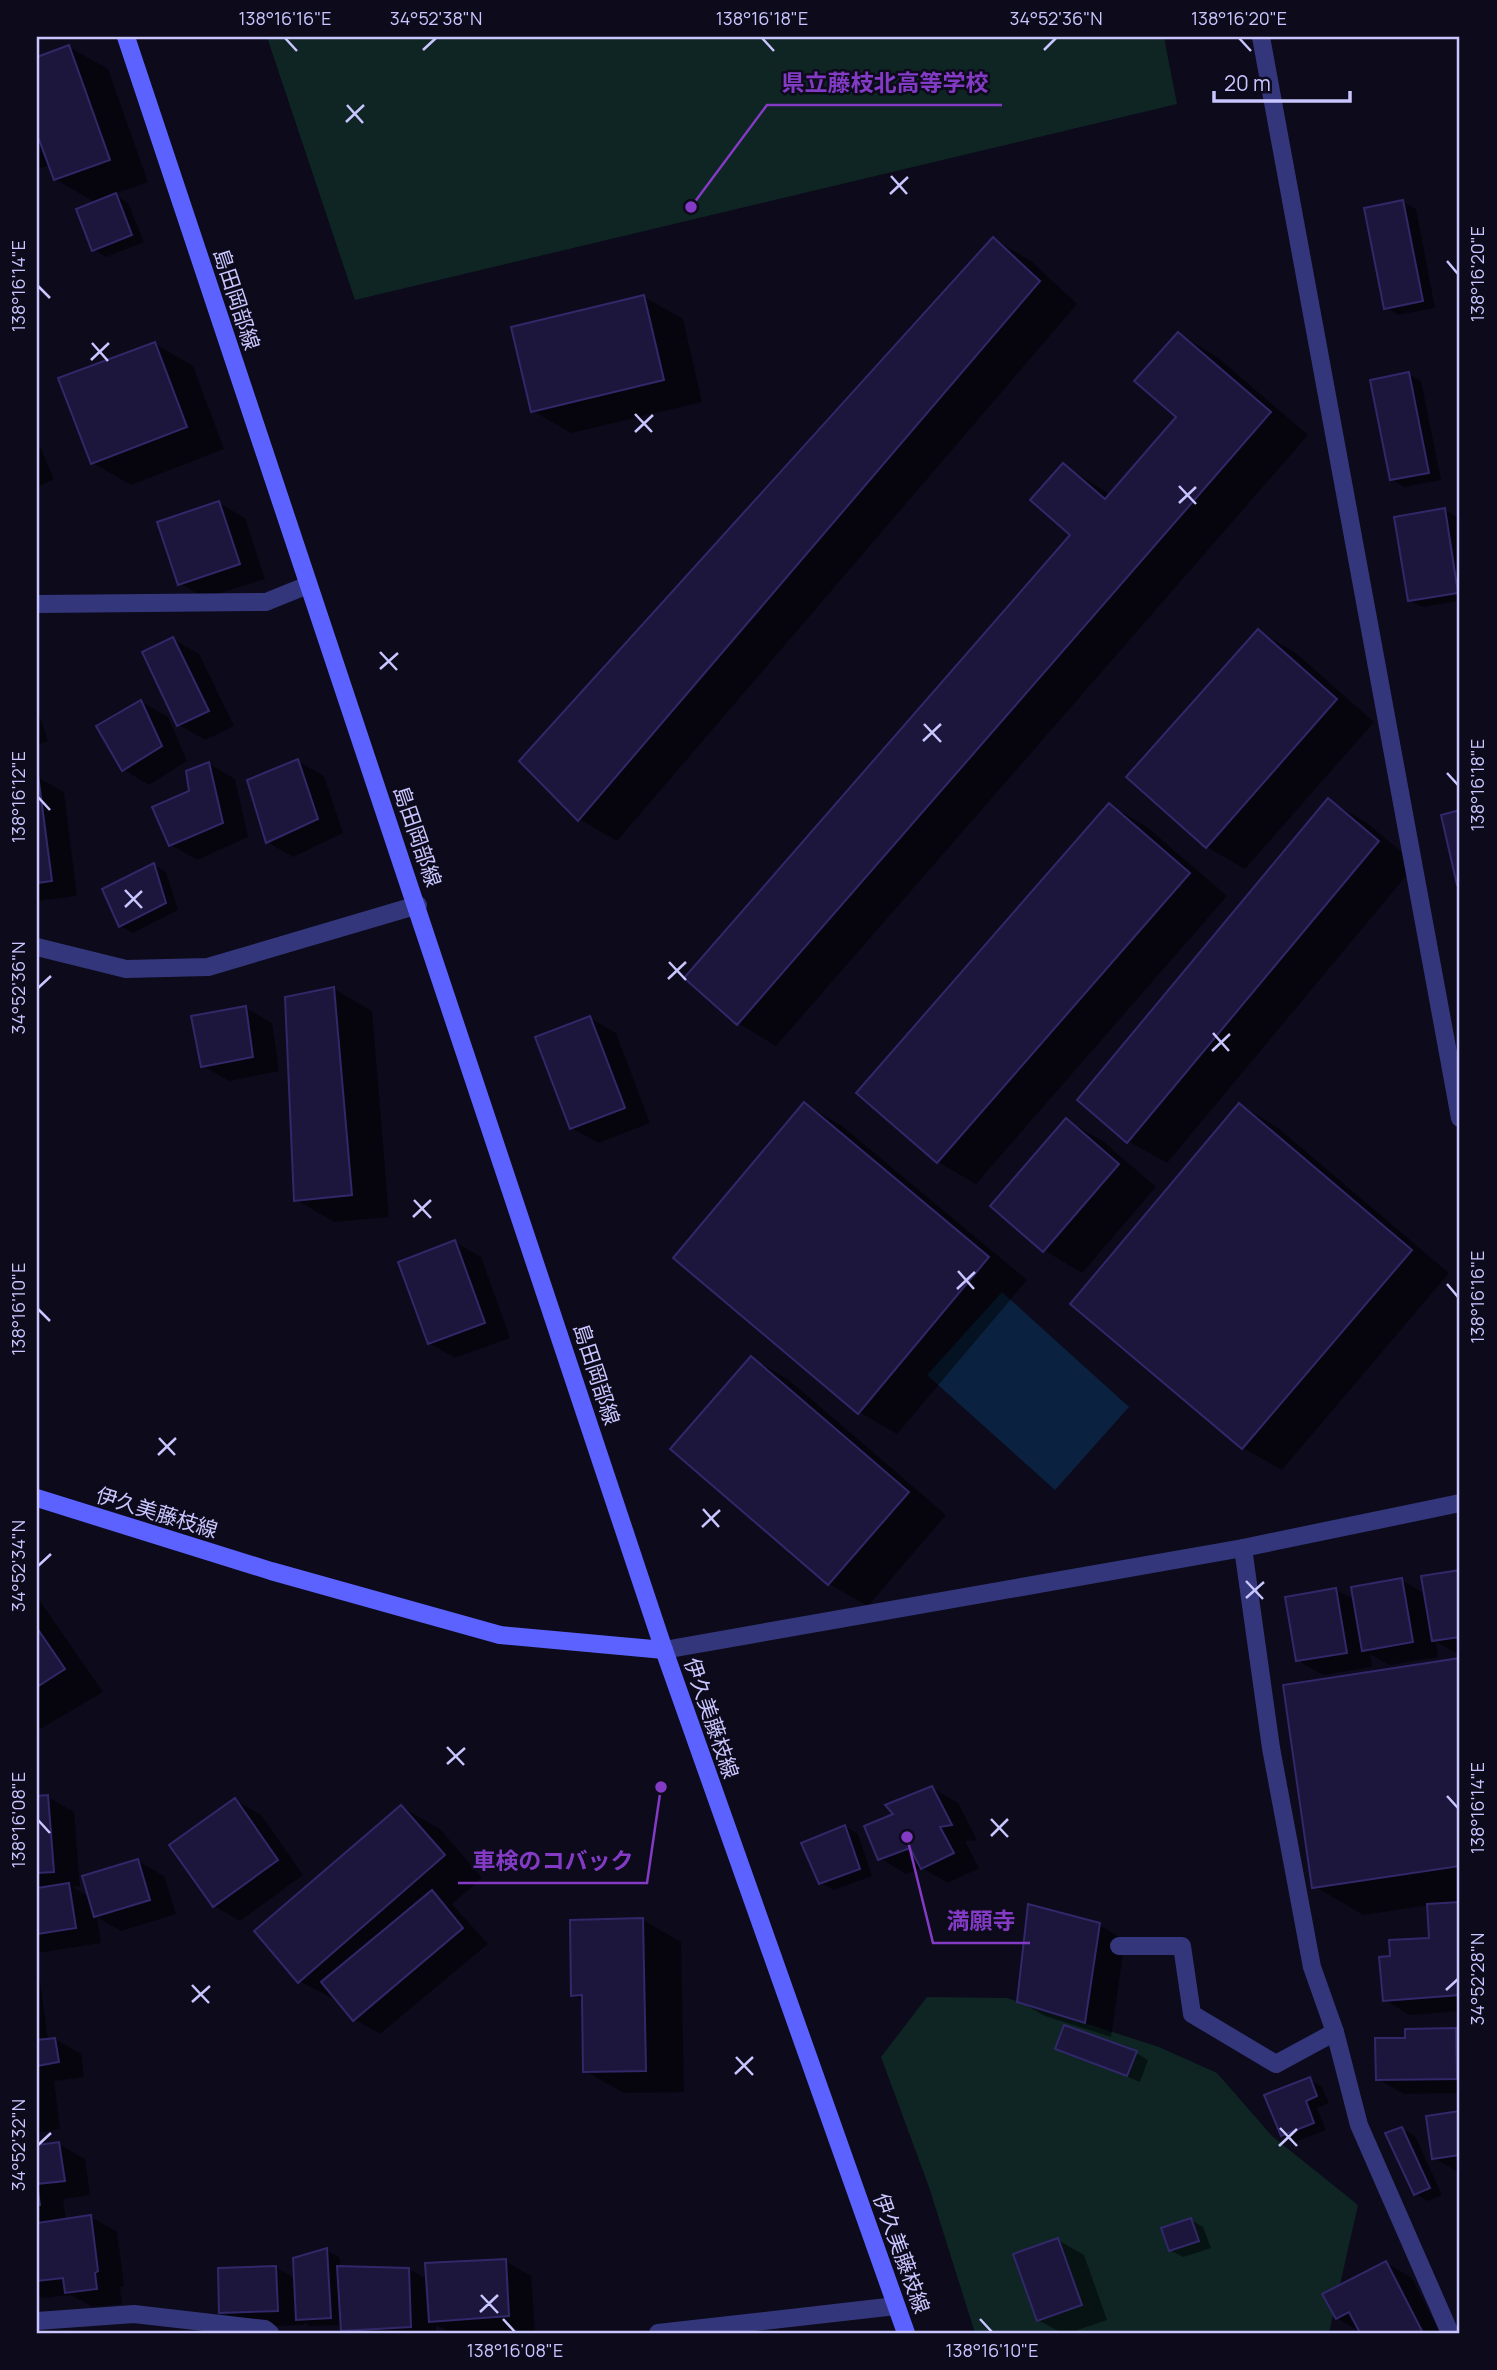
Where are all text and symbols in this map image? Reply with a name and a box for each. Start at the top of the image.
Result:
text: 138°16'16"E [238,6,332,30]
text: 34°52'38"N [390,6,482,30]
text: 138°16'18"E [716,6,808,30]
text: 34°52'36"N [1009,6,1103,30]
text: 138°16'20"E [1191,6,1287,30]
scale bar [1214,60,1350,104]
callout: 県立藤枝北高等学校 [767,61,1002,105]
text: 県立藤枝北高等学校 [782,66,989,98]
text: 20 m [1224,69,1271,97]
text: 138°16'20"E [1465,226,1489,322]
text: 138°16'14"E [6,240,30,332]
street label: 島田岡部線 [207,245,267,353]
text: 138°16'18"E [1465,739,1489,831]
text: 138°16'12"E [6,751,30,843]
street label: 島田岡部線 [388,782,448,890]
text: 34°52'36"N [6,941,30,1035]
text: 138°16'16"E [1465,1250,1489,1344]
text: 138°16'10"E [6,1263,30,1355]
street label: 島田岡部線 [567,1320,627,1428]
street label: 伊久美藤枝線 [93,1480,221,1544]
text: 34°52'34"N [6,1520,30,1612]
street label: 伊久美藤枝線 [678,1654,746,1782]
text: 138°16'14"E [1465,1762,1489,1854]
text: 138°16'08"E [6,1772,30,1868]
callout: 車検のコバック [458,1839,647,1883]
text: 車検のコバック [473,1844,634,1876]
callout: 満願寺 [933,1899,1030,1943]
text: 満願寺 [947,1904,1016,1936]
text: 34°52'28"N [1465,1933,1489,2025]
text: 34°52'32"N [6,2099,30,2191]
street label: 伊久美藤枝線 [867,2189,937,2317]
text: 138°16'08"E [467,2338,563,2362]
text: 138°16'10"E [946,2338,1038,2362]

